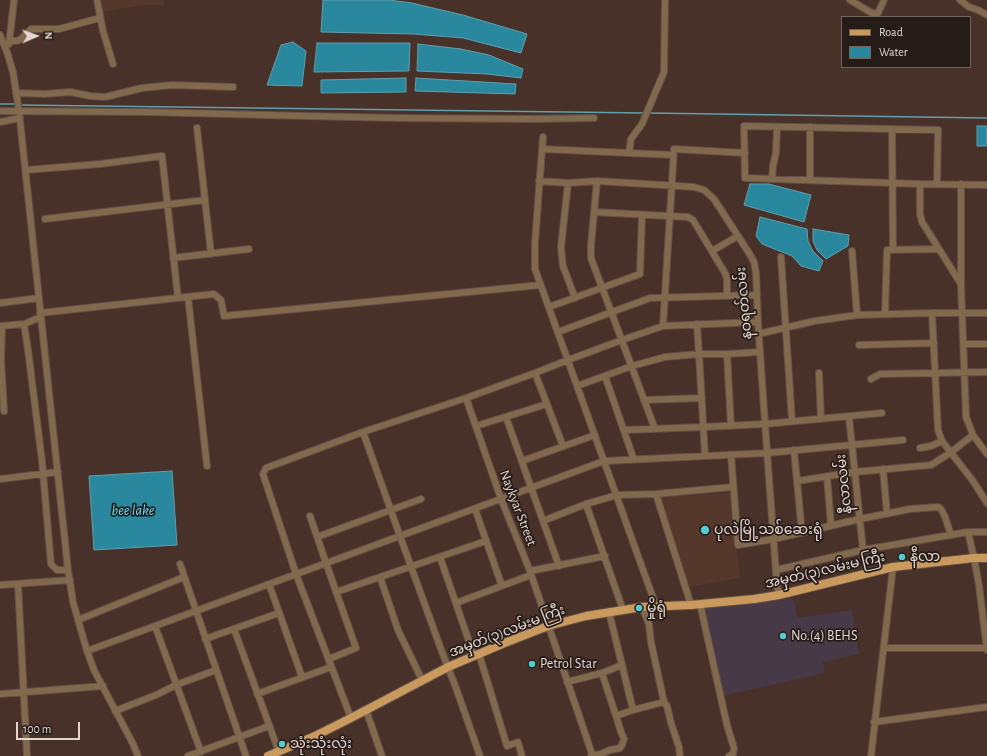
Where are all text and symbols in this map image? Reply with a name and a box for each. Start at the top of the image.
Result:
north arrow [16,16,56,56]
legend [841,16,971,68]
text: Road [879,26,903,38]
text: N [43,32,54,40]
text: Water [879,46,908,58]
street label: နဝရတ်လမ်း [732,266,756,340]
street label: နီလာလမ်း [833,453,855,515]
street label: Naykyar Street [496,468,540,548]
water label: bee lake [112,501,154,519]
place label: ပုလဲမြို့သစ်ဆေးရုံ [714,522,822,538]
marker: ပုလဲမြို့သစ်ဆေးရုံ [699,524,711,536]
street label: အမှတ်(၃)လမ်းမ ကြီး [763,548,887,592]
place label: နီလာ [910,549,940,565]
marker: နီလာ [897,552,907,562]
place label: မှိုရုံ [647,600,666,616]
street label: အမှတ်(၃)လမ်းမ ကြီး [447,601,567,661]
marker: မှိုရုံ [634,603,644,613]
place label: No.(4) BEHS [791,628,858,644]
marker: No.(4) BEHS [778,631,788,641]
place label: Petrol Star [540,656,597,672]
marker: Petrol Star [527,659,537,669]
scale bar [18,714,82,740]
text: 100 m [23,723,51,735]
place label: သုံးသုံးလုံး [290,736,352,752]
marker: သုံးသုံးလုံး [277,739,287,749]

